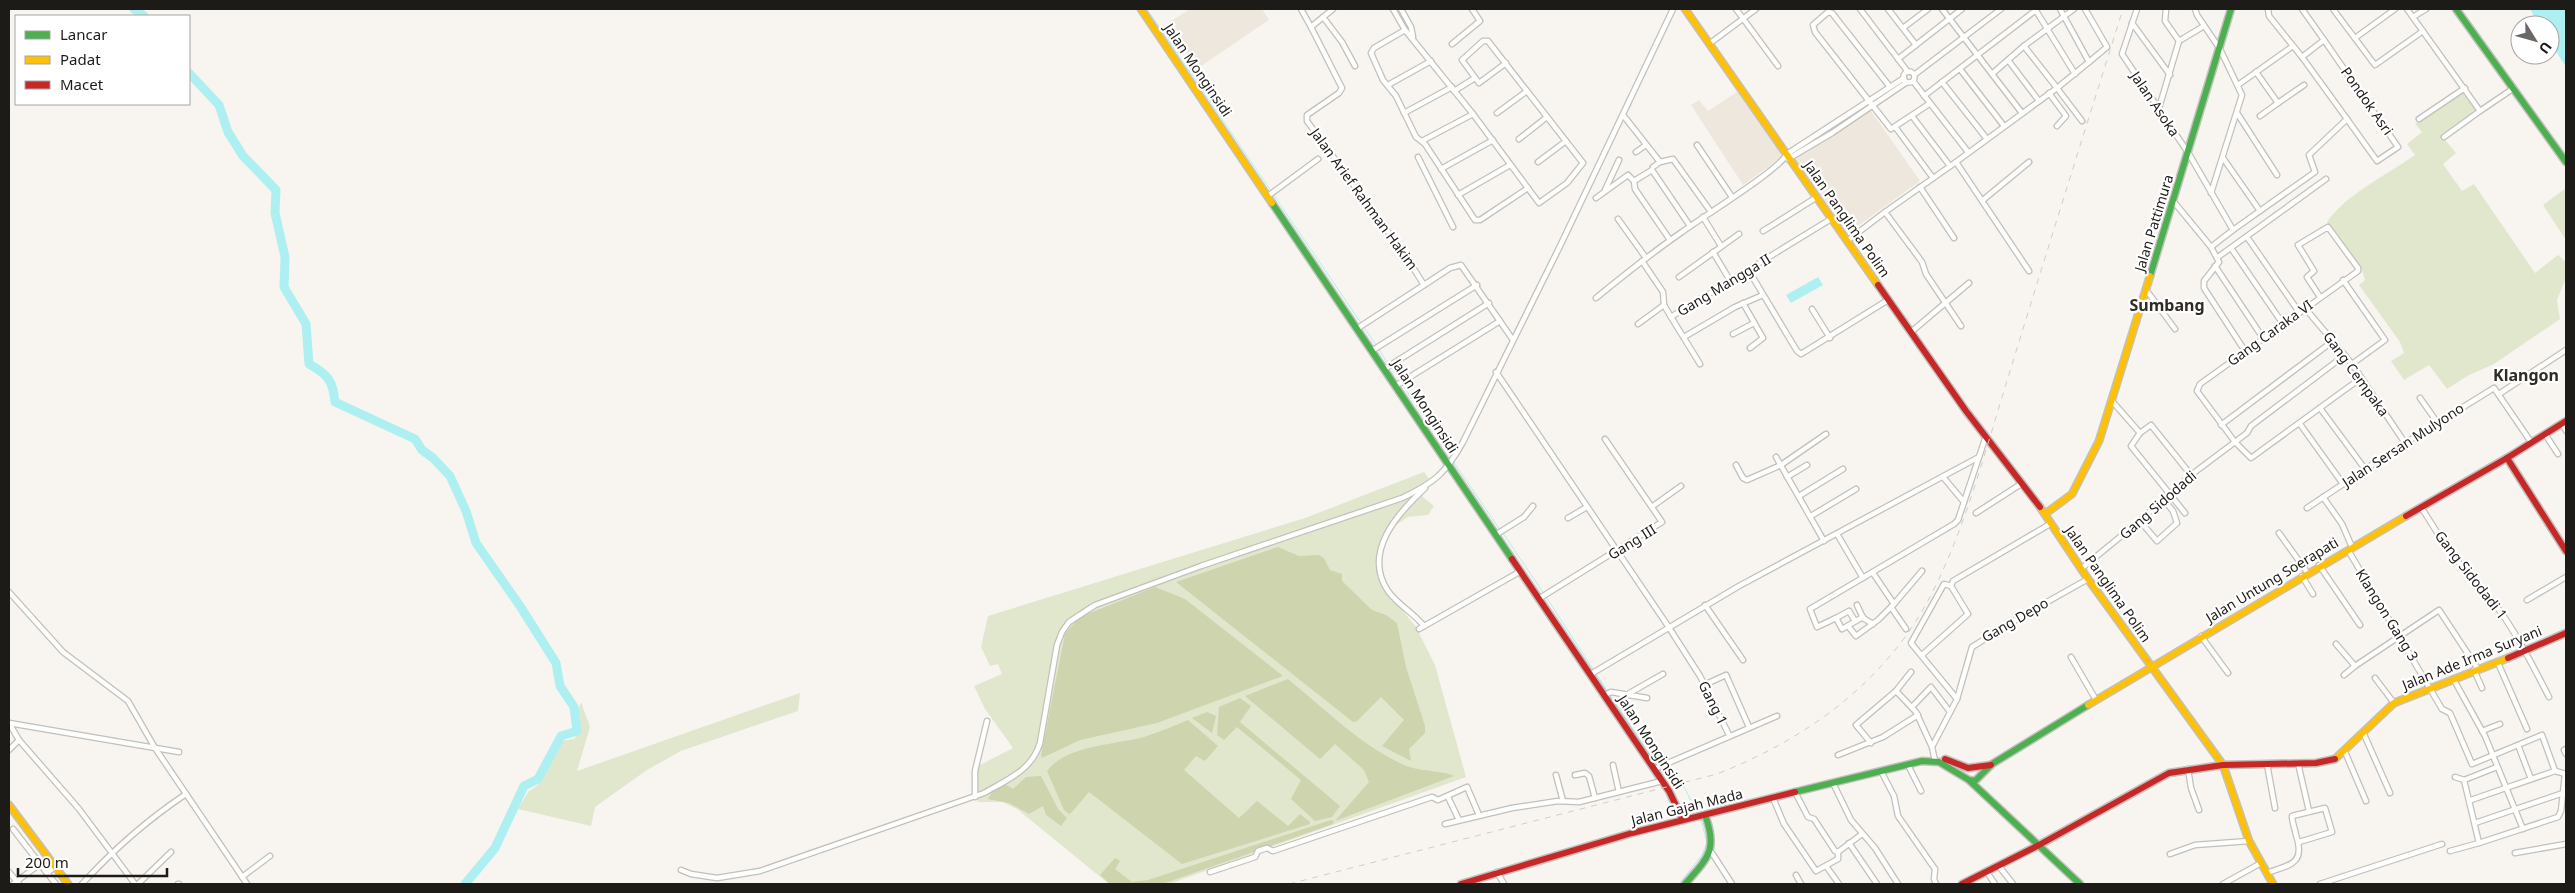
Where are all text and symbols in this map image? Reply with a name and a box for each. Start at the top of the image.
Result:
legend [15,15,190,105]
north arrow [2510,15,2560,65]
street label: Jalan Monginsidi [1159,18,1237,120]
text: Lancar [60,24,107,44]
text: U [2535,38,2557,58]
text: Padat [60,49,101,69]
street label: Pondok Asri [2337,63,2398,138]
street label: Jalan Asoka [2125,66,2184,140]
text: Macet [60,74,104,94]
street label: Jalan Arief Rahman Hakim [1305,122,1422,273]
street label: Jalan Panglima Polim [1799,155,1895,281]
street label: Jalan Pattimura [2129,172,2177,276]
street label: Gang Mangga II [1673,249,1774,320]
district label: Sumbang [2129,294,2205,316]
street label: Gang Caraka VI [2223,295,2316,370]
street label: Gang Cempaka [2319,327,2394,420]
street label: Jalan Monginsidi [1387,353,1463,456]
district label: Klangon [2493,364,2559,386]
street label: Jalan Sersan Mulyono [2337,398,2467,492]
street label: Gang Sidodadi [2115,466,2200,543]
street label: Gang III [1604,519,1660,564]
street label: Jalan Panglima Polim [2060,520,2156,646]
street label: Gang Sidodadi 1 [2431,526,2512,623]
street label: Jalan Untung Soerapati [2200,532,2342,628]
street label: Klangon Gang 3 [2352,565,2423,664]
street label: Gang Depo [1978,593,2052,646]
street label: Jalan Ade Irma Suryani [2397,621,2544,695]
street label: Gang 1 [1694,678,1733,728]
street label: Jalan Monginsidi [1613,689,1689,792]
street label: Jalan Gajah Mada [1627,783,1745,830]
scale bar [18,846,166,878]
text: 200 m [25,852,69,872]

